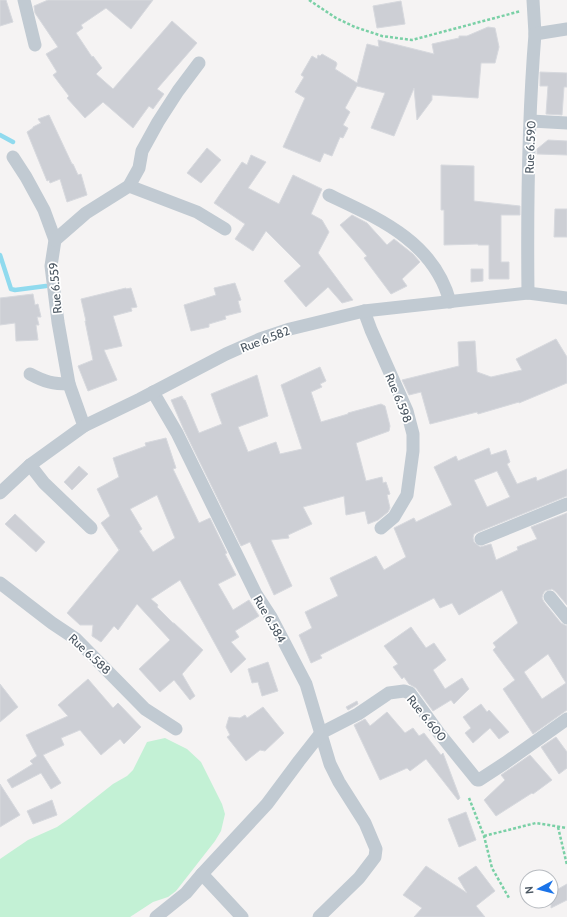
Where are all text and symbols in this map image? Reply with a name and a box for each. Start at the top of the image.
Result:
street label: Rue 6.590 [522,120,538,174]
street label: Rue 6.559 [45,262,65,314]
street label: Rue 6.582 [238,323,292,355]
street label: Rue 6.598 [382,371,416,425]
street label: Rue 6.584 [250,593,290,645]
street label: Rue 6.588 [66,631,114,677]
street label: Rue 6.600 [404,692,450,744]
north arrow [519,869,559,909]
text: N [522,886,536,895]

